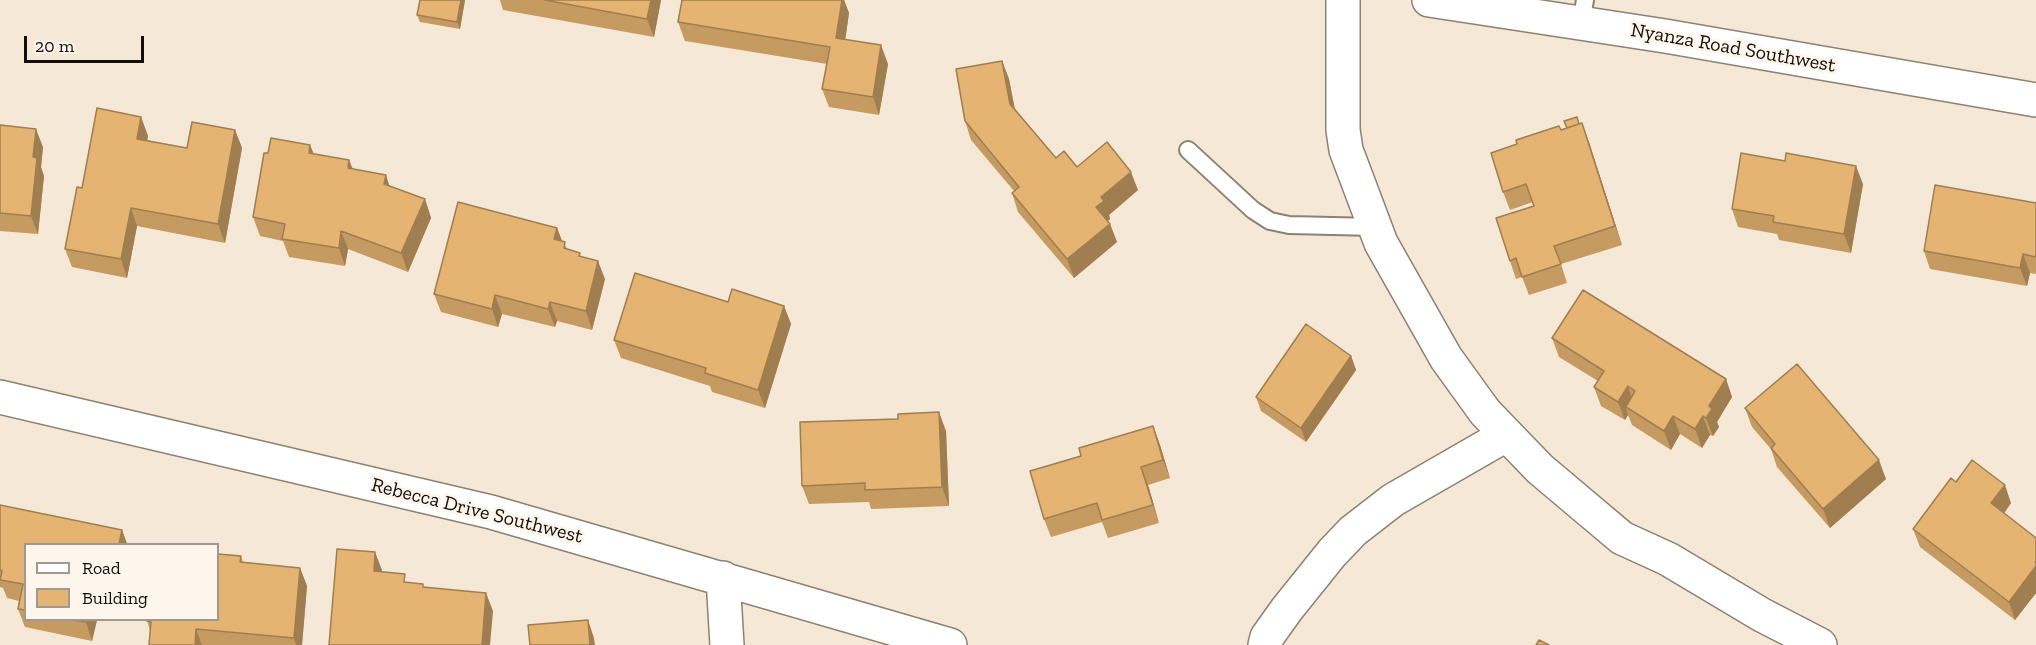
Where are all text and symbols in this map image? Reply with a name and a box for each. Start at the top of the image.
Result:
street label: Nyanza Road Southwest [1629,18,1837,78]
scale bar [27,24,147,62]
text: 20 m [35,35,74,57]
street label: Rebecca Drive Southwest [369,473,585,549]
legend [24,543,219,621]
text: Road [82,557,121,579]
text: Building [82,587,148,609]

